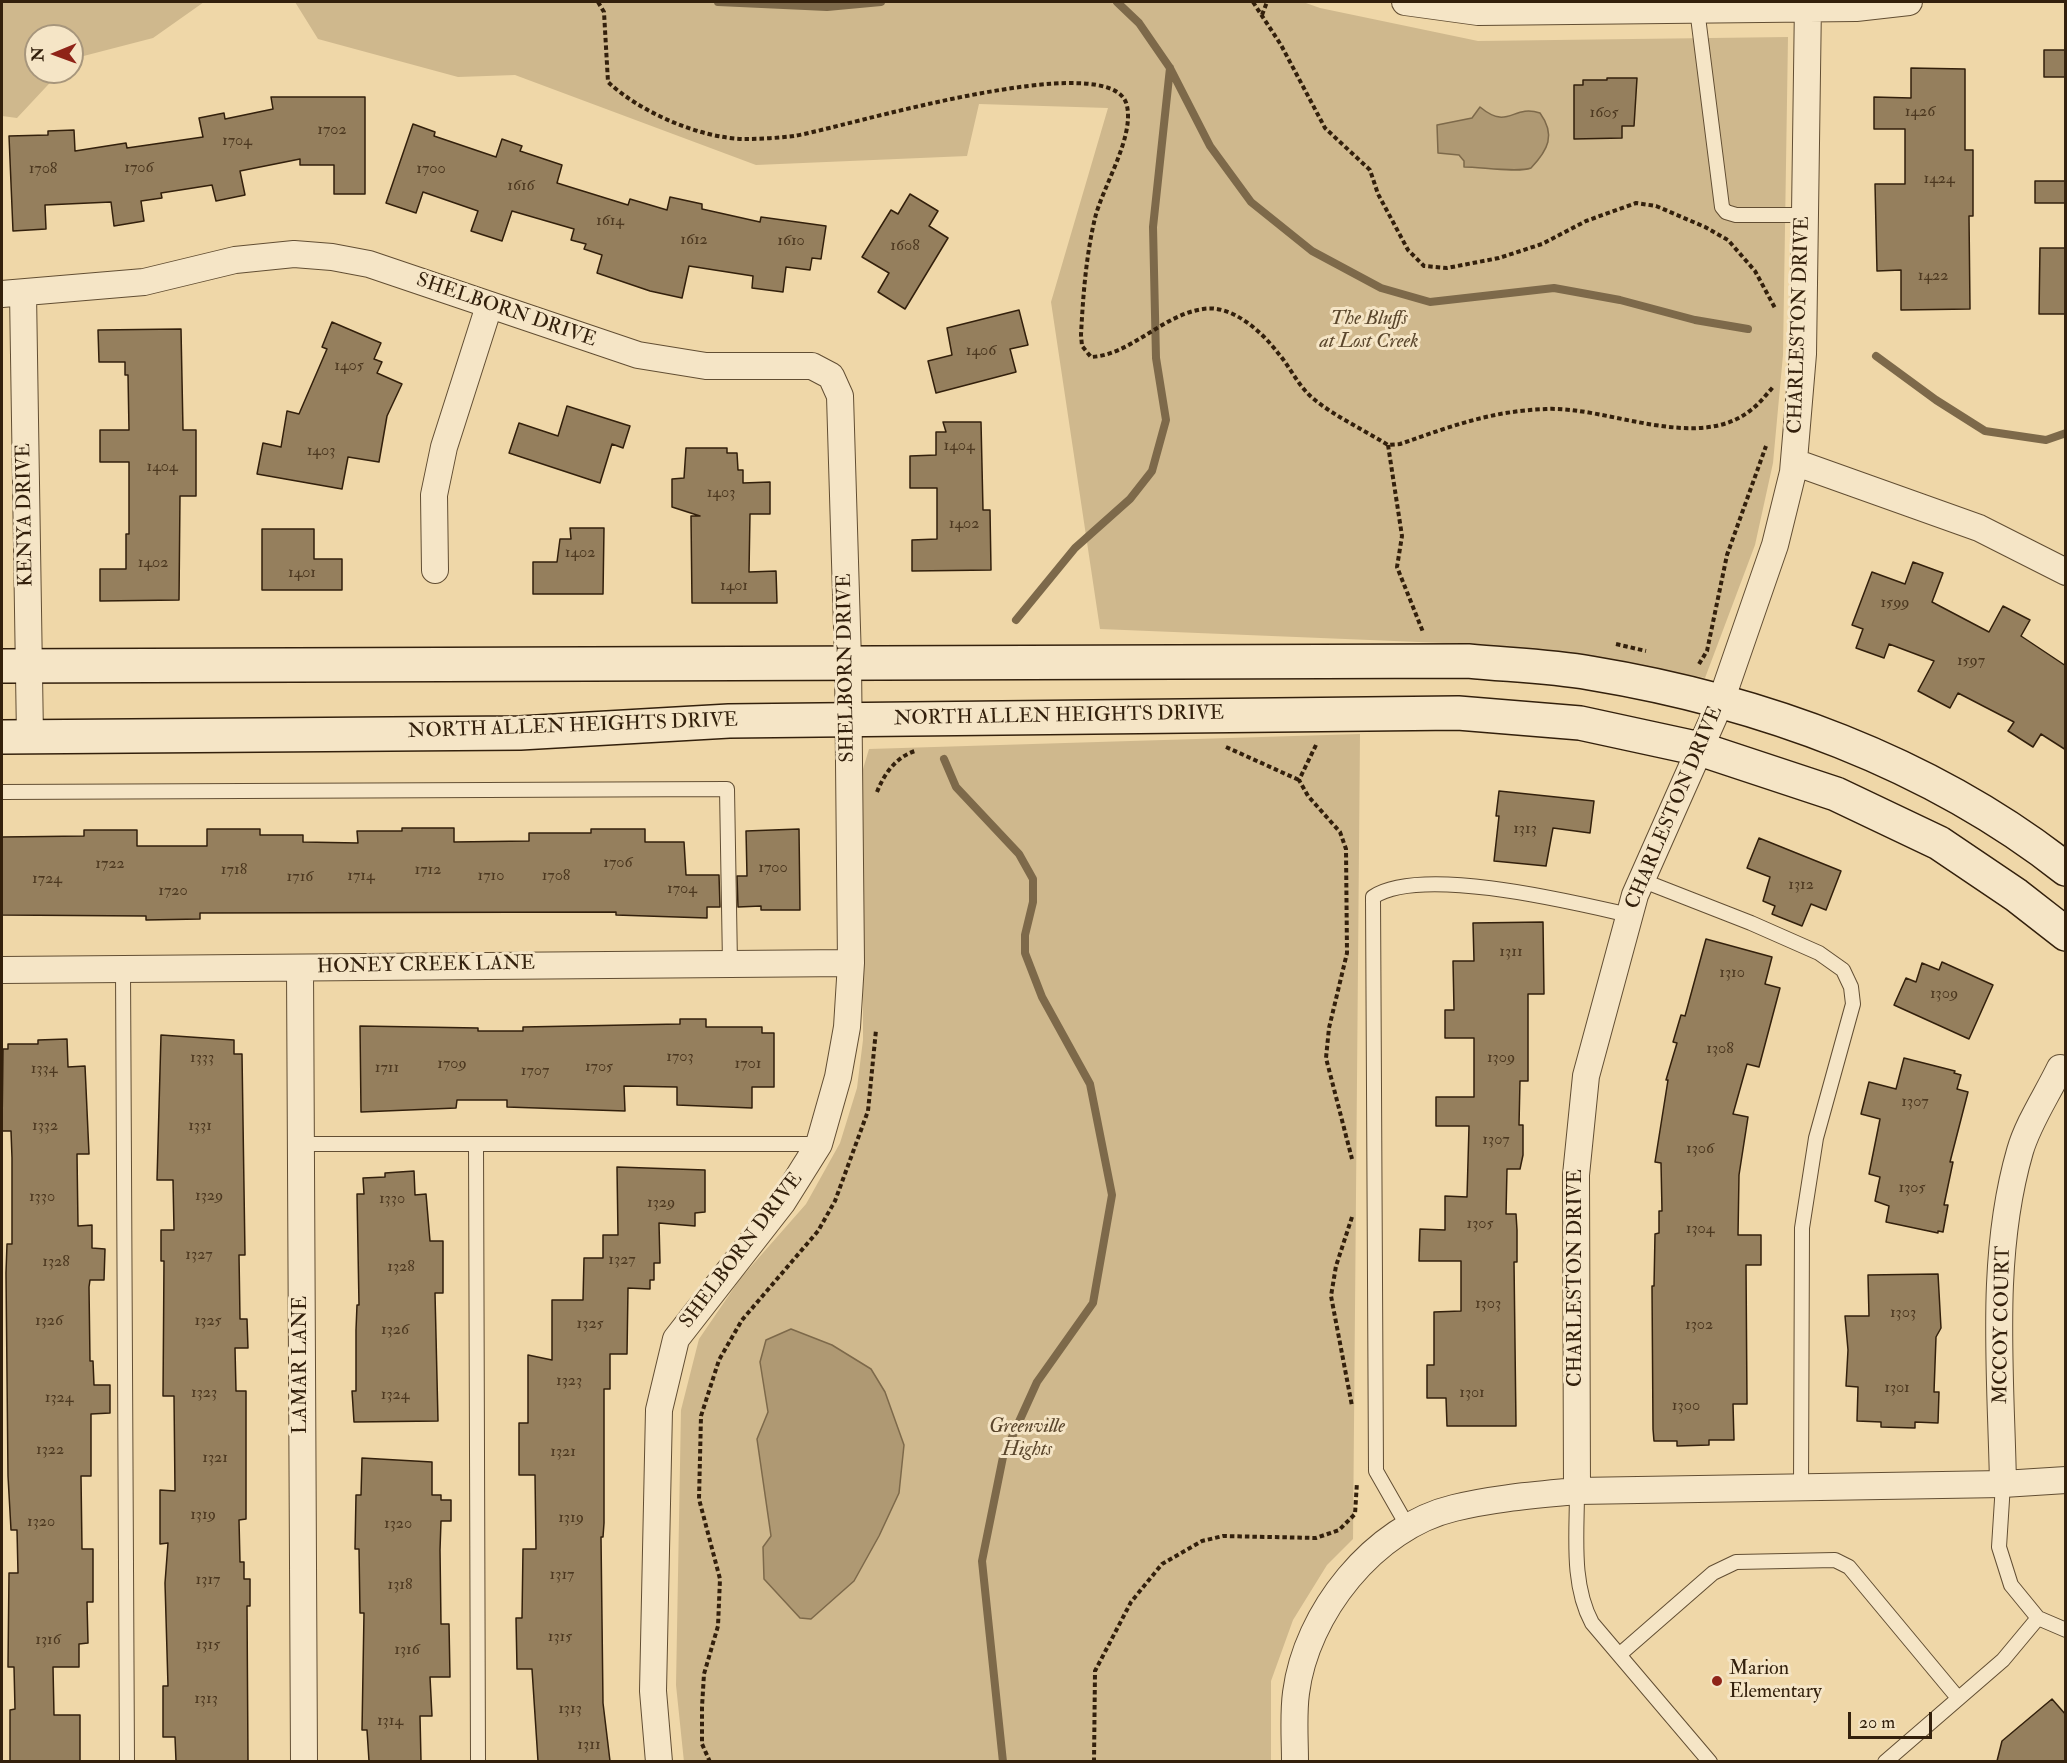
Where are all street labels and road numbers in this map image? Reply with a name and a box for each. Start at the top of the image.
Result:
street label: CHARLESTON DRIVE [1784,216,1816,434]
street label: SHELBORN DRIVE [413,269,599,353]
street label: KENYA DRIVE [13,443,39,587]
street label: SHELBORN DRIVE [833,573,861,763]
street label: NORTH ALLEN HEIGHTS DRIVE [894,702,1224,732]
street label: CHARLESTON DRIVE [1621,703,1729,913]
street label: NORTH ALLEN HEIGHTS DRIVE [408,709,738,745]
street label: HONEY CREEK LANE [317,952,535,980]
street label: SHELBORN DRIVE [676,1168,808,1334]
street label: CHARLESTON DRIVE [1565,1169,1589,1387]
street label: MCCOY COURT [1990,1246,2016,1404]
street label: LAMAR LANE [290,1296,314,1434]

